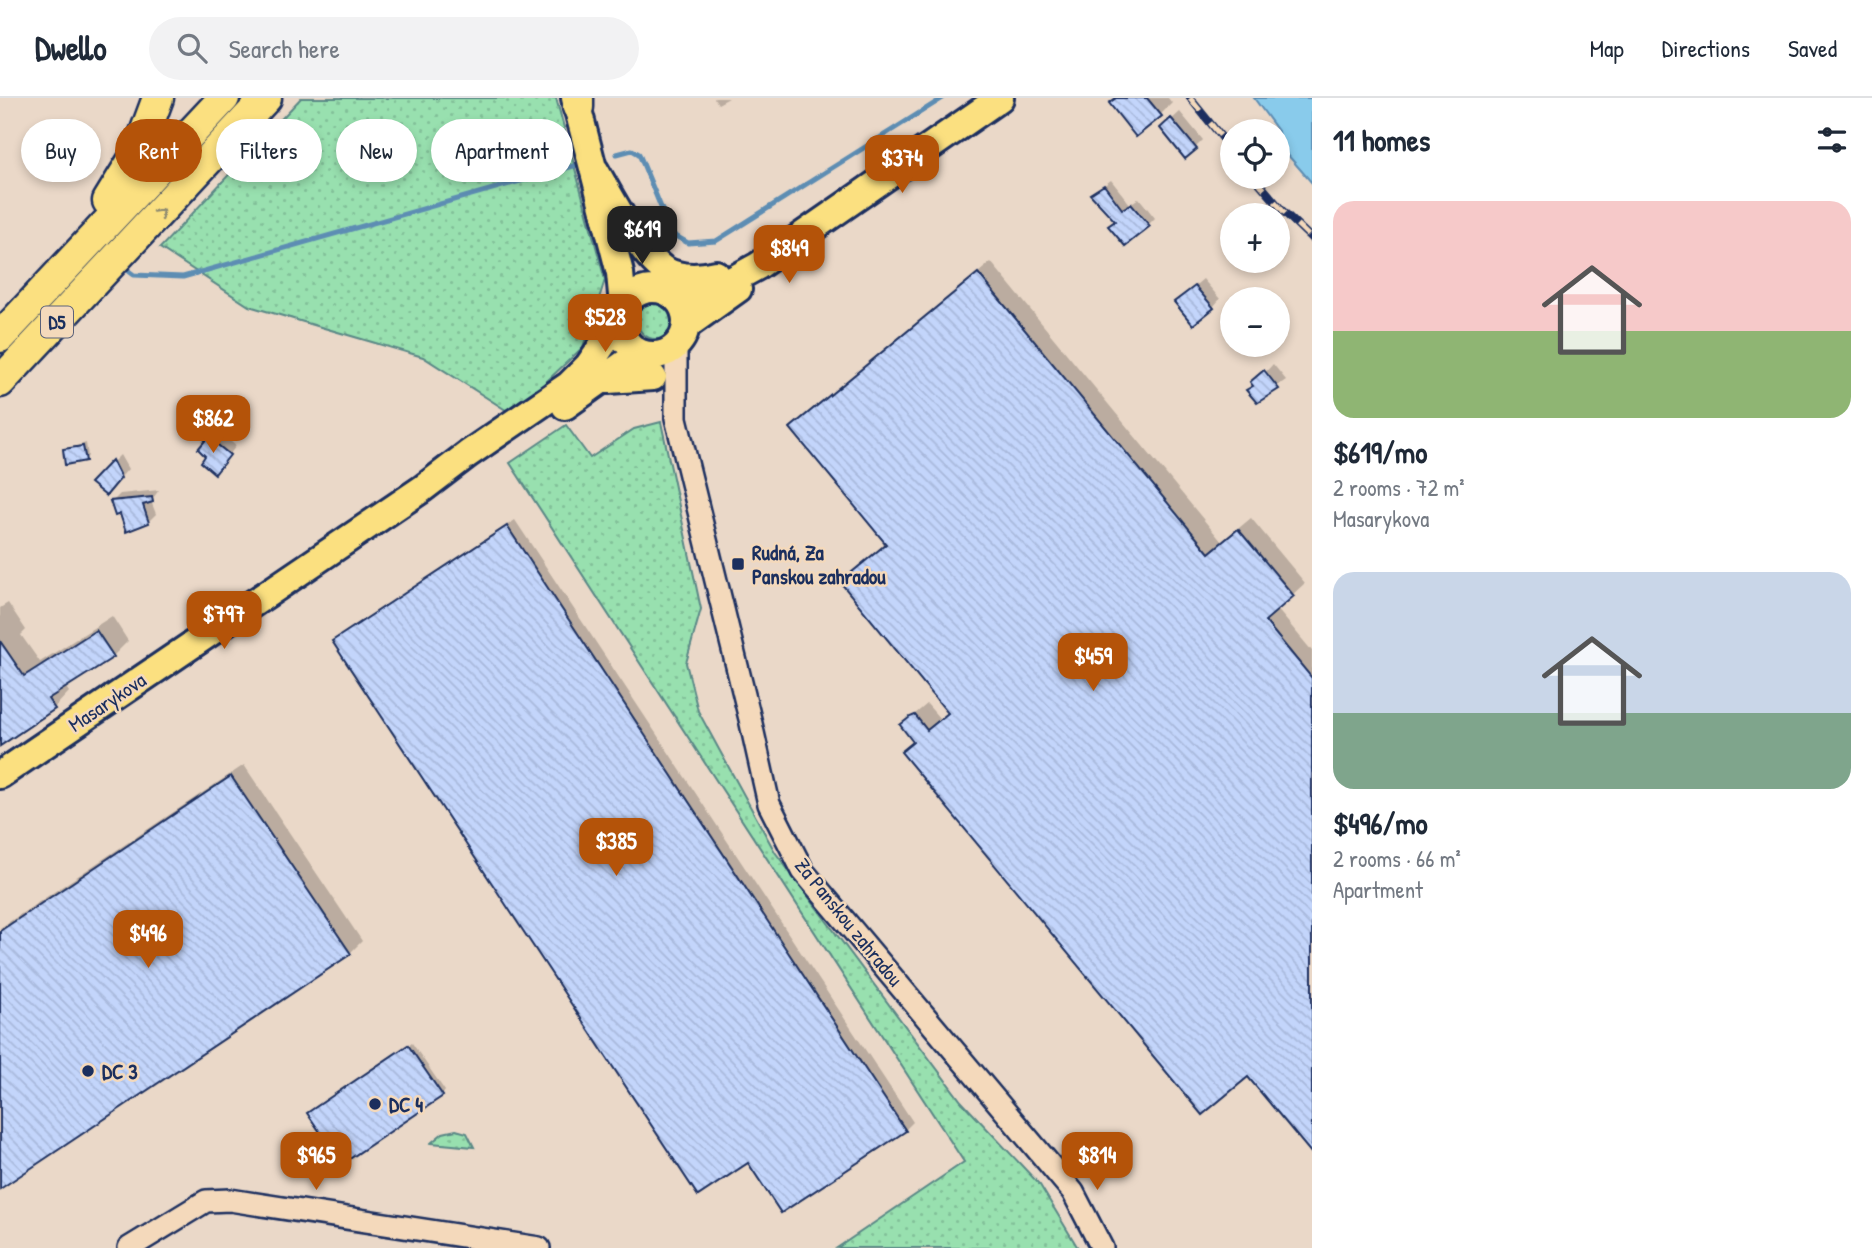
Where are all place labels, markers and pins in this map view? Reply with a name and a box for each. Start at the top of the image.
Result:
pin: $374 [861,136,943,195]
pin: $619 [601,206,683,266]
pin: $849 [748,226,830,285]
pin: $528 [564,294,646,354]
pin: $862 [172,396,254,455]
place label: Rudná, Za Panskou zahradou [752,538,886,591]
marker: Rudná, Za Panskou zahradou [730,556,746,572]
pin: $797 [183,592,265,651]
pin: $459 [1052,634,1134,693]
pin: $385 [575,818,657,878]
pin: $496 [107,910,189,970]
place label: DC 3 [102,1057,138,1086]
marker: DC 3 [80,1063,96,1079]
place label: DC 4 [389,1090,423,1119]
marker: DC 4 [367,1096,383,1112]
pin: $965 [275,1132,357,1192]
pin: $814 [1056,1132,1138,1192]

